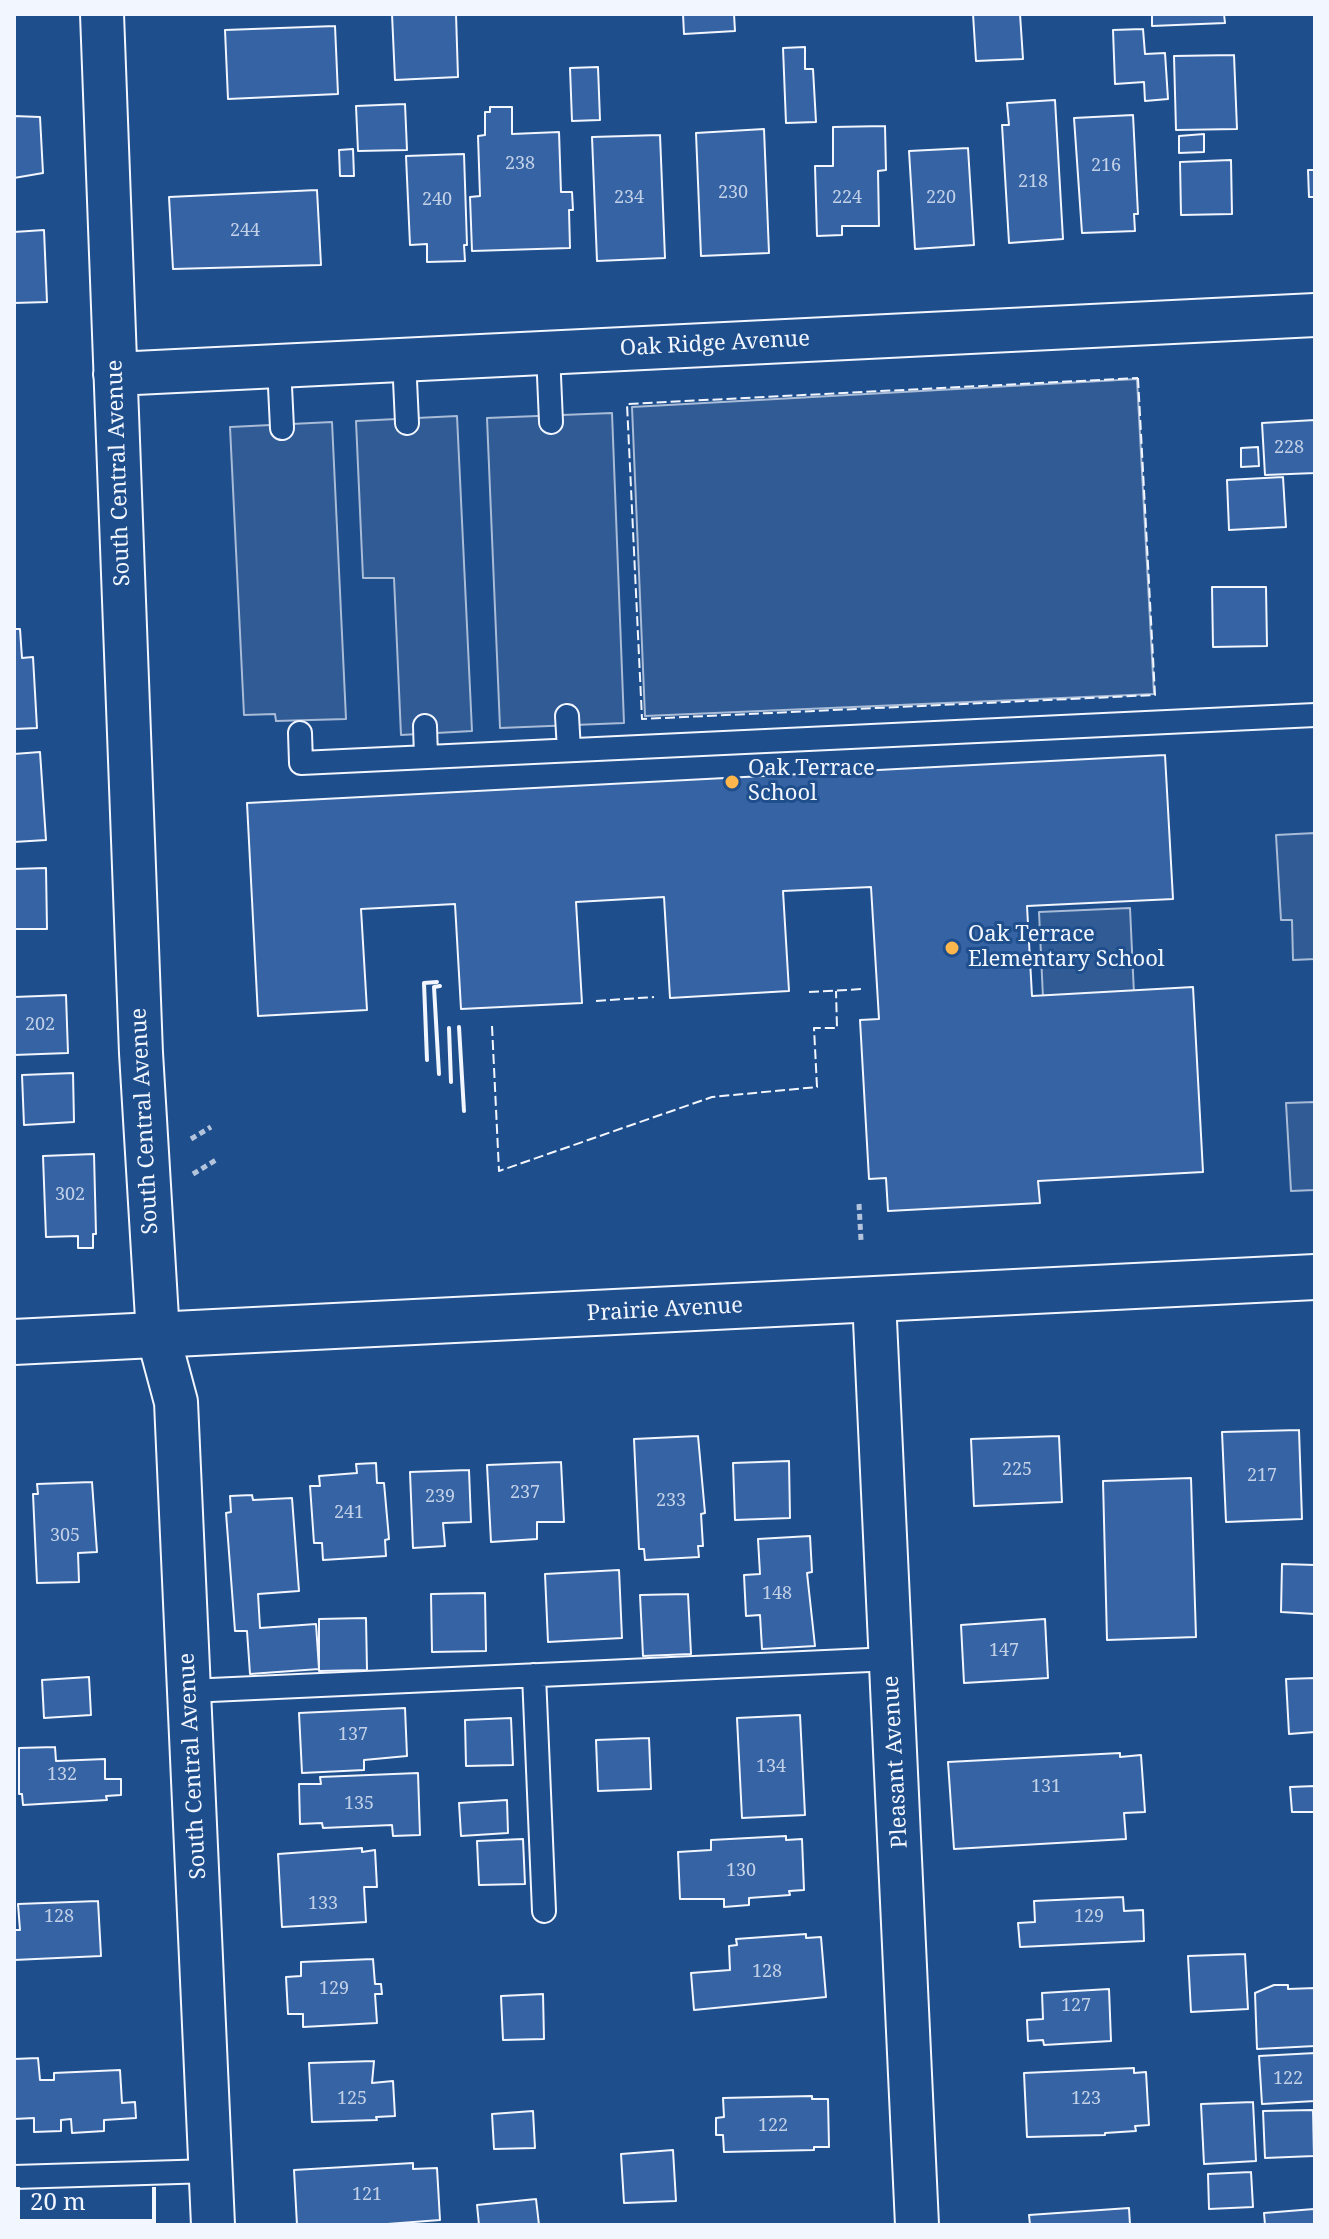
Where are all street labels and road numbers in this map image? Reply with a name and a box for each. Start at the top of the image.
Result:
street label: Oak Ridge Avenue [619,326,811,362]
street label: South Central Avenue [102,359,136,587]
street label: South Central Avenue [126,1007,164,1235]
street label: Prairie Avenue [586,1293,744,1327]
street label: South Central Avenue [174,1652,212,1880]
street label: Pleasant Avenue [878,1675,914,1849]

